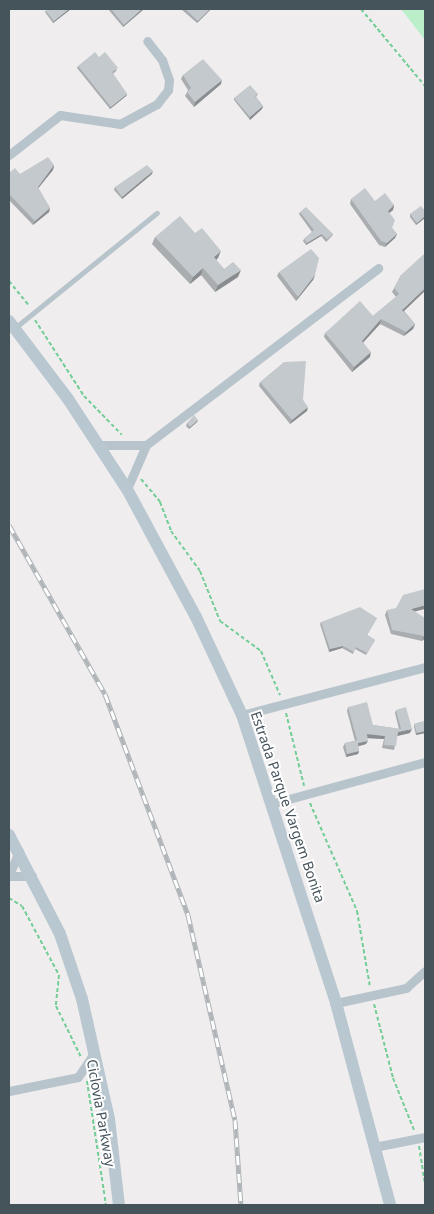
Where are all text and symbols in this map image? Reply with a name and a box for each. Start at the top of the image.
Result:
street label: Estrada Parque Vargem Bonita [247,709,329,905]
street label: Ciclovia Parkway [83,1058,119,1168]

